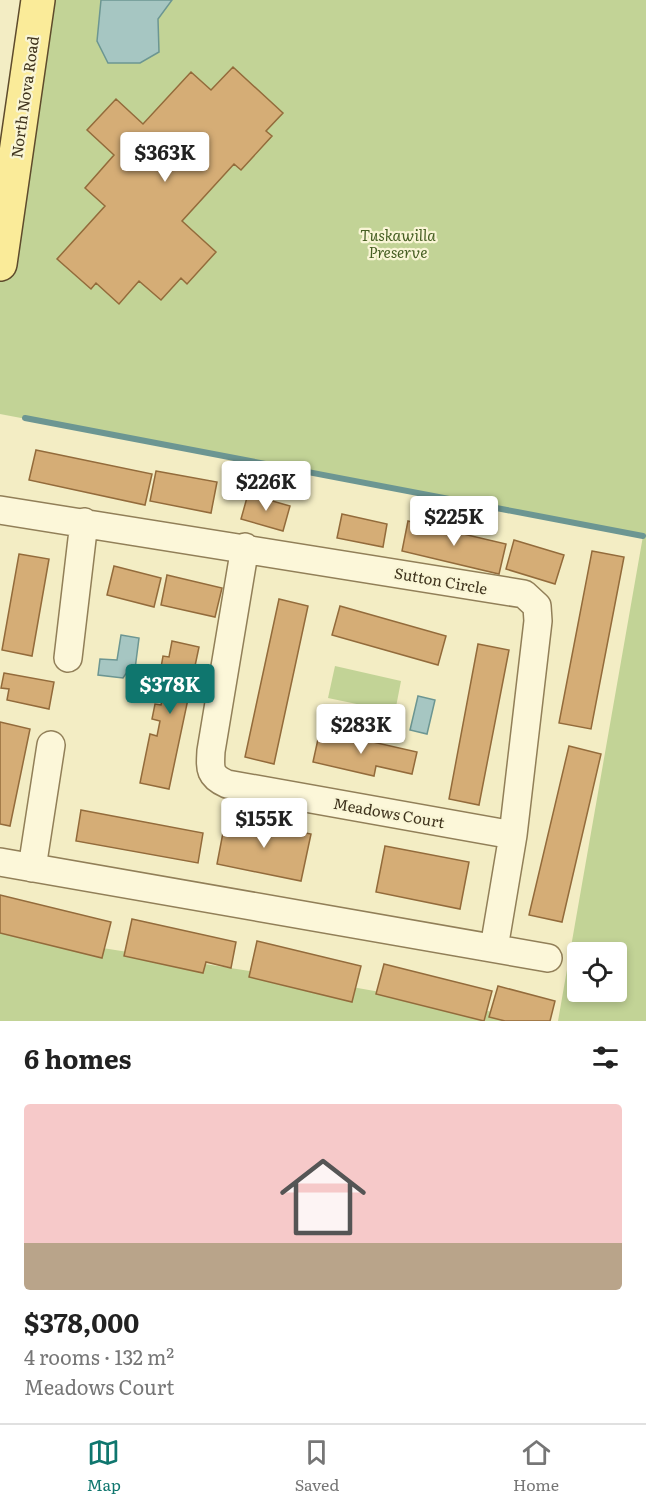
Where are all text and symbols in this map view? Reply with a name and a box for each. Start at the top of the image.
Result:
street label: North Nova Road [4,35,44,159]
pin: $363K [123,132,207,183]
text: $363K [134,136,196,166]
park label: Tuskawilla Preserve [360,223,436,263]
pin: $226K [224,461,308,512]
text: $226K [236,465,296,495]
pin: $225K [412,496,496,547]
text: $225K [424,500,484,530]
street label: Sutton Circle [393,561,489,600]
pin: $378K [128,664,212,715]
text: $378K [140,668,200,698]
pin: $283K [319,704,403,755]
text: $283K [330,708,392,738]
street label: Meadows Court [332,791,446,833]
pin: $155K [222,798,306,849]
text: $155K [235,802,293,832]
map controls [567,942,627,1002]
button: locate [567,942,627,1002]
text: 6 homes [24,1038,131,1077]
icon: filters [589,1041,622,1074]
icon: home [269,1143,377,1251]
text: $378,000 [24,1302,139,1341]
text: 4 rooms · 132 m² [24,1341,174,1371]
text: Meadows Court [24,1371,174,1401]
tab: Map [87,1436,121,1496]
tab: Saved [295,1436,339,1496]
tab: Home [513,1436,559,1496]

